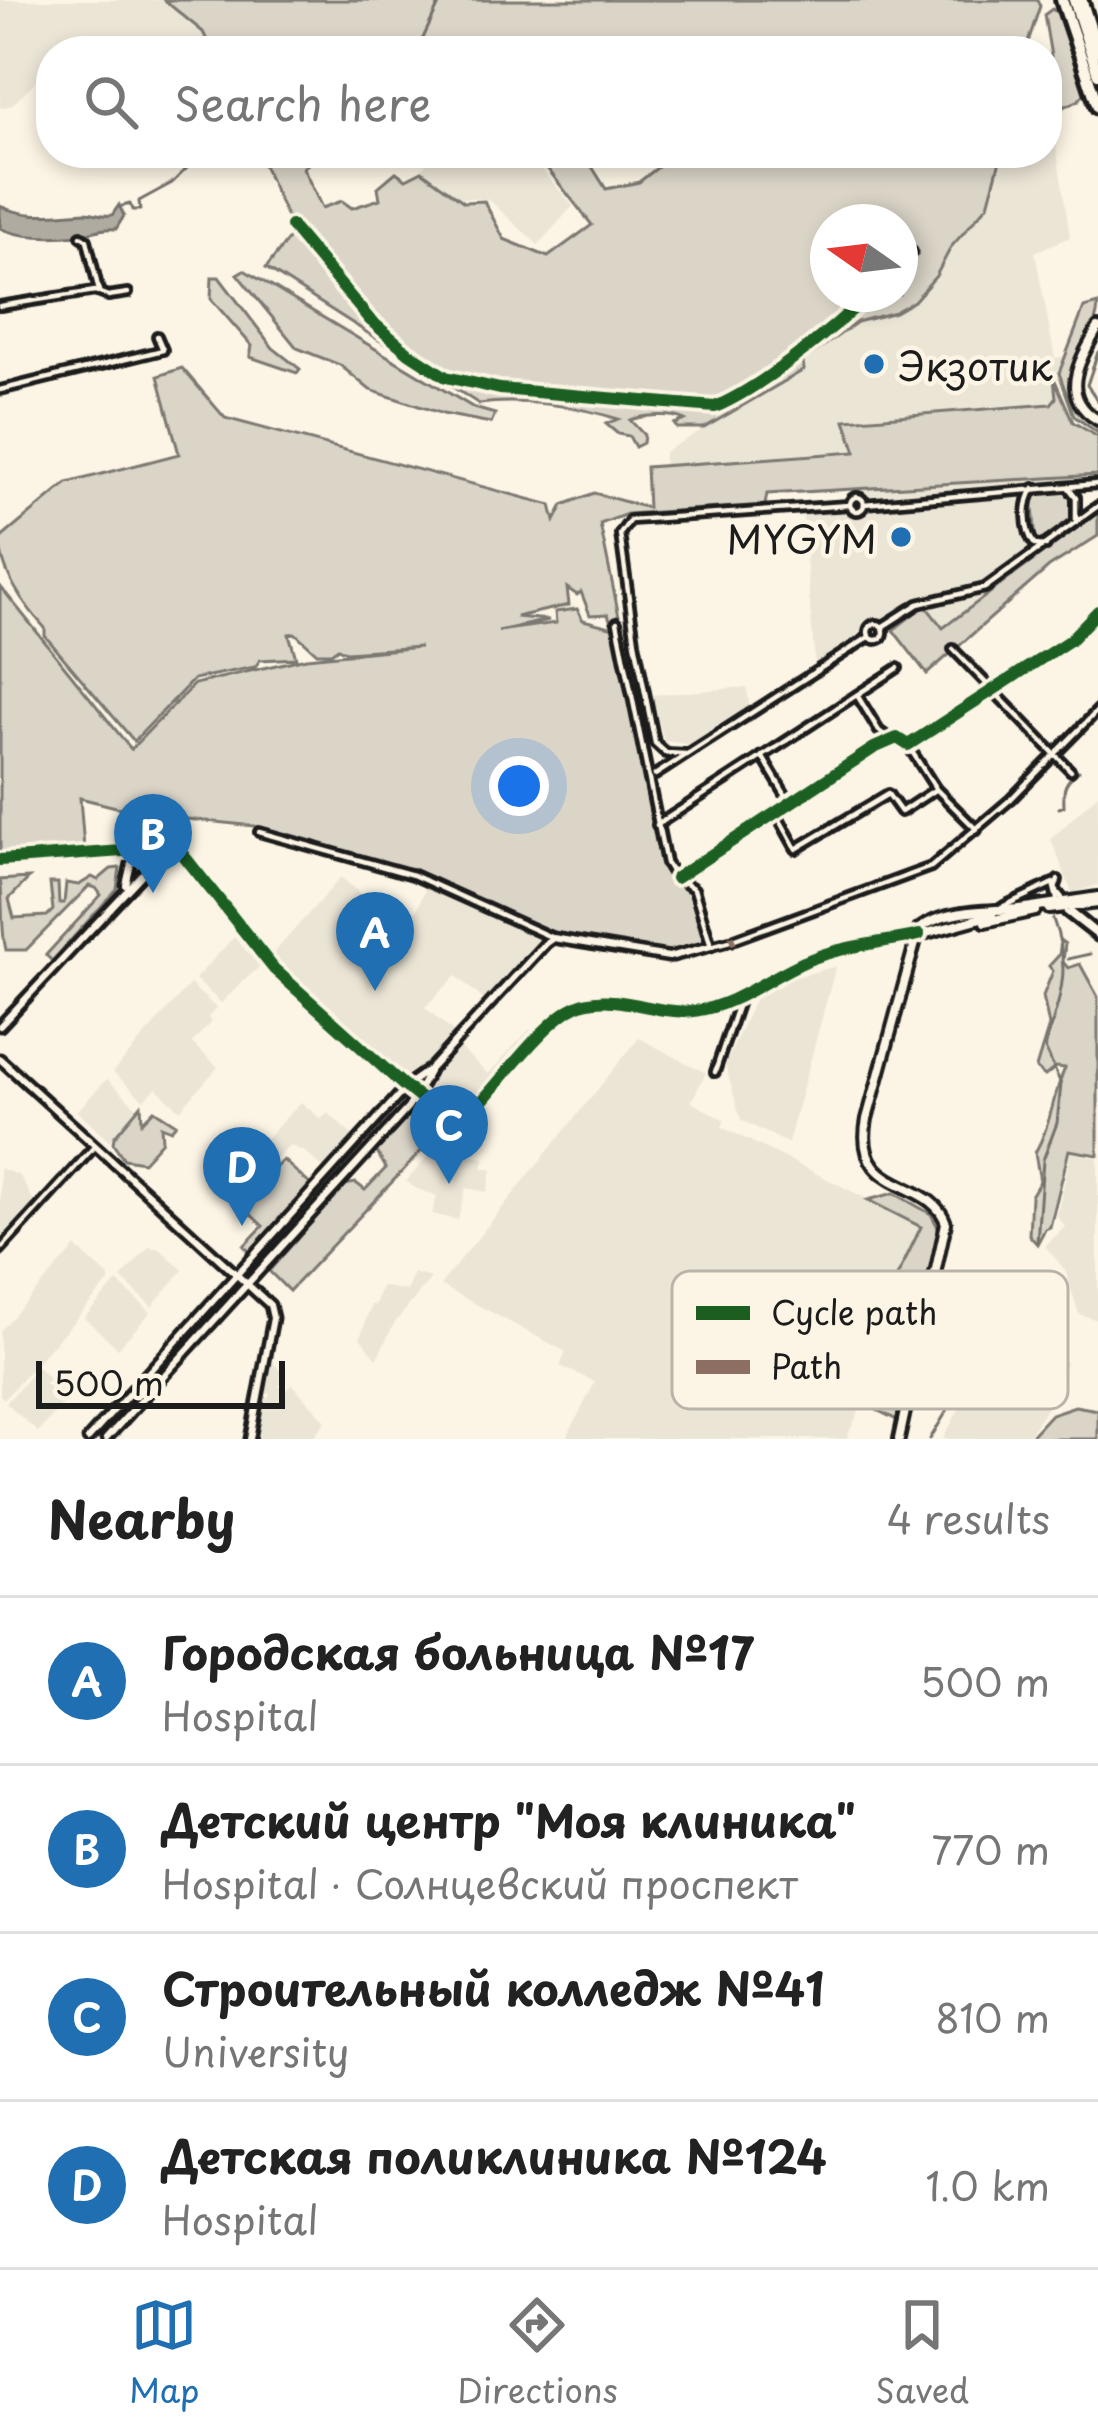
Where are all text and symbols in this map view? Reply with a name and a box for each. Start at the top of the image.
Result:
search box [36,36,1062,168]
text: Search here [174,68,431,136]
icon: search [78,69,144,135]
north arrow [810,204,918,312]
place label: Экзотик [898,335,1054,394]
marker: Экзотик [861,351,887,377]
place label: MYGYM [726,508,877,567]
marker: MYGYM [888,524,914,550]
your location [489,756,549,816]
pin: B [114,794,192,893]
pin: A [336,892,414,991]
pin: C [410,1085,488,1184]
pin: D [203,1127,281,1226]
legend [672,1271,1068,1409]
text: Cycle path [771,1286,937,1336]
text: Path [771,1340,842,1390]
scale bar [36,1355,285,1408]
text: 500 m [54,1357,164,1407]
text: Nearby [48,1479,235,1556]
text: 4 results [887,1488,1050,1547]
text: Городская больница №17 [162,1617,754,1685]
text: A [72,1651,102,1710]
text: 500 m [920,1651,1050,1710]
text: Hospital [162,1685,319,1744]
text: Детский центр "Моя клиника" [162,1785,856,1853]
text: B [74,1819,100,1878]
text: 770 m [931,1819,1050,1878]
text: Hospital · Солнцевский проспект [162,1853,798,1912]
text: Строительный колледж №41 [162,1953,824,2021]
text: C [72,1987,102,2046]
text: 810 m [935,1987,1050,2046]
text: University [162,2021,349,2080]
text: Детская поликлиника №124 [162,2121,827,2189]
text: D [71,2155,103,2214]
text: 1.0 km [926,2155,1050,2214]
text: Hospital [162,2189,319,2248]
tab: Map [129,2292,199,2414]
tab: Directions [457,2292,618,2414]
tab: Saved [875,2292,969,2414]

